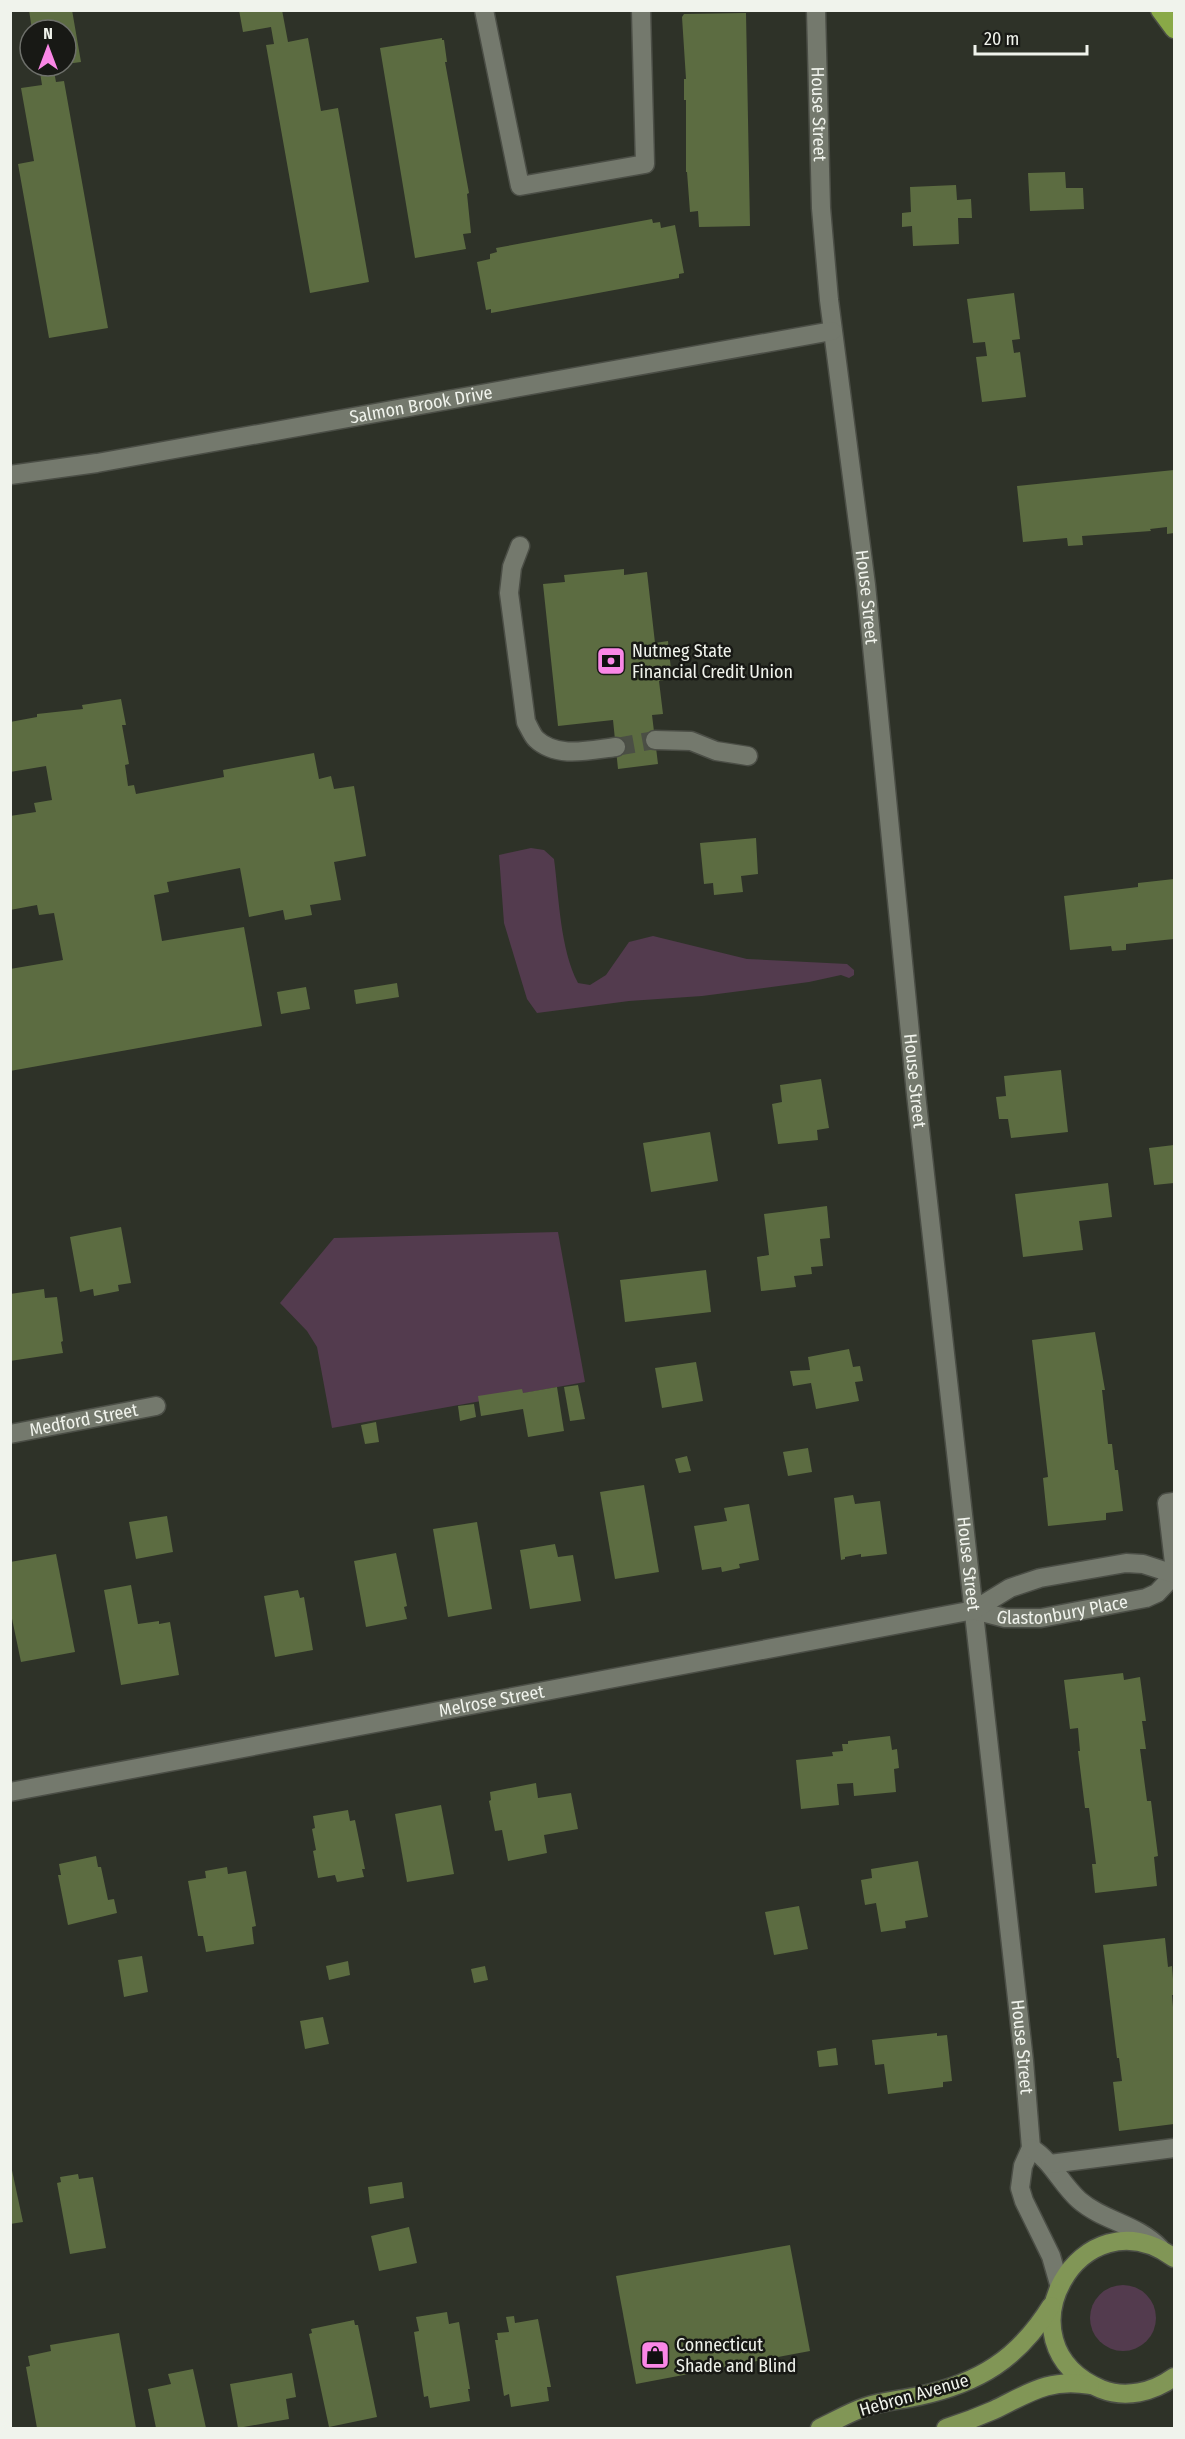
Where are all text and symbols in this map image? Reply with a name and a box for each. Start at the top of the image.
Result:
north arrow [18,18,78,78]
scale bar [975,18,1088,56]
text: N [43,24,53,43]
text: 20 m [984,28,1019,50]
street label: House Street [806,66,831,162]
street label: Salmon Brook Drive [348,381,494,428]
street label: House Street [851,549,883,646]
place label: Nutmeg State Financial Credit Union [632,640,793,683]
bank icon: Nutmeg State Financial Credit Union [595,645,627,677]
street label: House Street [899,1032,931,1129]
street label: Medford Street [27,1399,140,1441]
street label: House Street [952,1515,985,1612]
street label: Glastonbury Place [994,1591,1130,1629]
street label: Melrose Street [437,1680,546,1722]
street label: House Street [1006,1998,1038,2095]
place label: Connecticut Shade and Blind [676,2334,796,2377]
shop icon: Connecticut Shade and Blind [639,2339,671,2371]
street label: Hebron Avenue [857,2369,971,2421]

